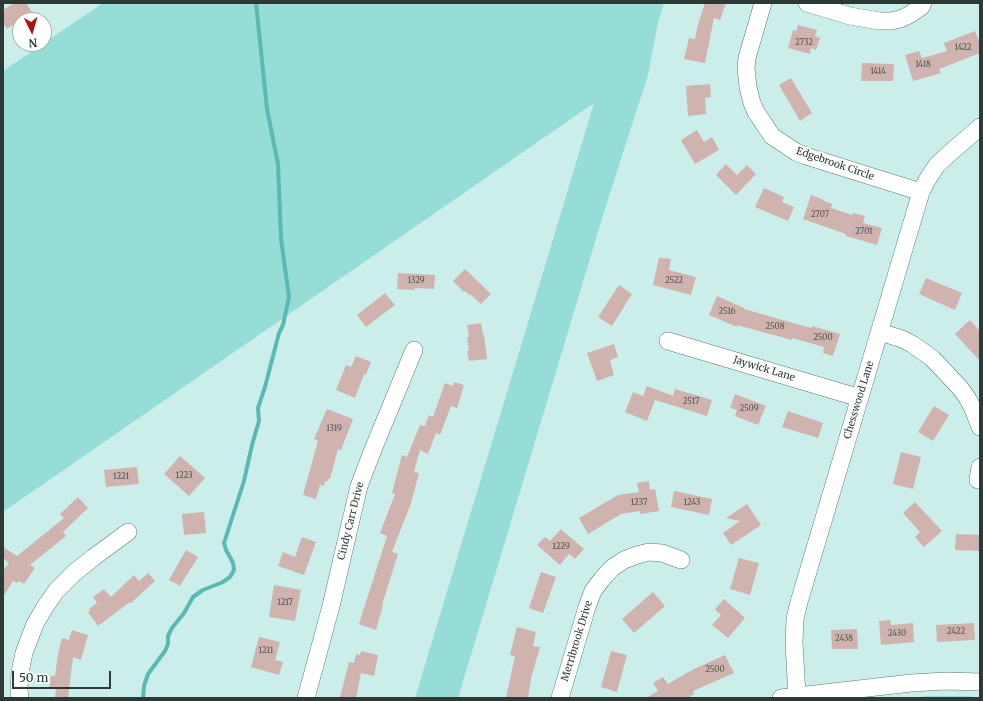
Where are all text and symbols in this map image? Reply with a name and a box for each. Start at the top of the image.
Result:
north arrow [12,12,52,52]
text: N [28,36,38,50]
house number: 2732 [795,38,813,48]
house number: 1422 [954,43,972,53]
house number: 1418 [915,60,931,70]
house number: 1414 [870,67,886,77]
street label: Edgebrook Circle [795,145,875,183]
house number: 2707 [811,210,829,220]
house number: 2701 [855,227,873,237]
house number: 1329 [407,276,425,286]
house number: 2522 [665,276,683,286]
house number: 2516 [719,307,735,317]
house number: 2508 [766,322,784,332]
house number: 2500 [813,333,833,343]
street label: Jaywick Lane [732,354,796,384]
street label: Chesswood Lane [841,360,877,440]
house number: 2517 [683,397,699,407]
house number: 2509 [740,404,758,414]
house number: 1319 [326,424,342,434]
house number: 1223 [175,471,193,481]
house number: 1221 [113,472,129,482]
street label: Cindy Carr Drive [336,481,366,561]
house number: 1237 [631,498,647,508]
house number: 1243 [684,498,700,508]
house number: 1229 [552,542,570,552]
house number: 1217 [277,598,293,608]
street label: Merribrook Drive [559,599,595,683]
house number: 2422 [947,627,965,637]
house number: 2430 [888,629,906,639]
house number: 2438 [835,634,853,644]
house number: 1211 [259,646,273,656]
scale bar [14,663,113,689]
house number: 2500 [705,665,725,675]
text: 50 m [19,670,48,685]

